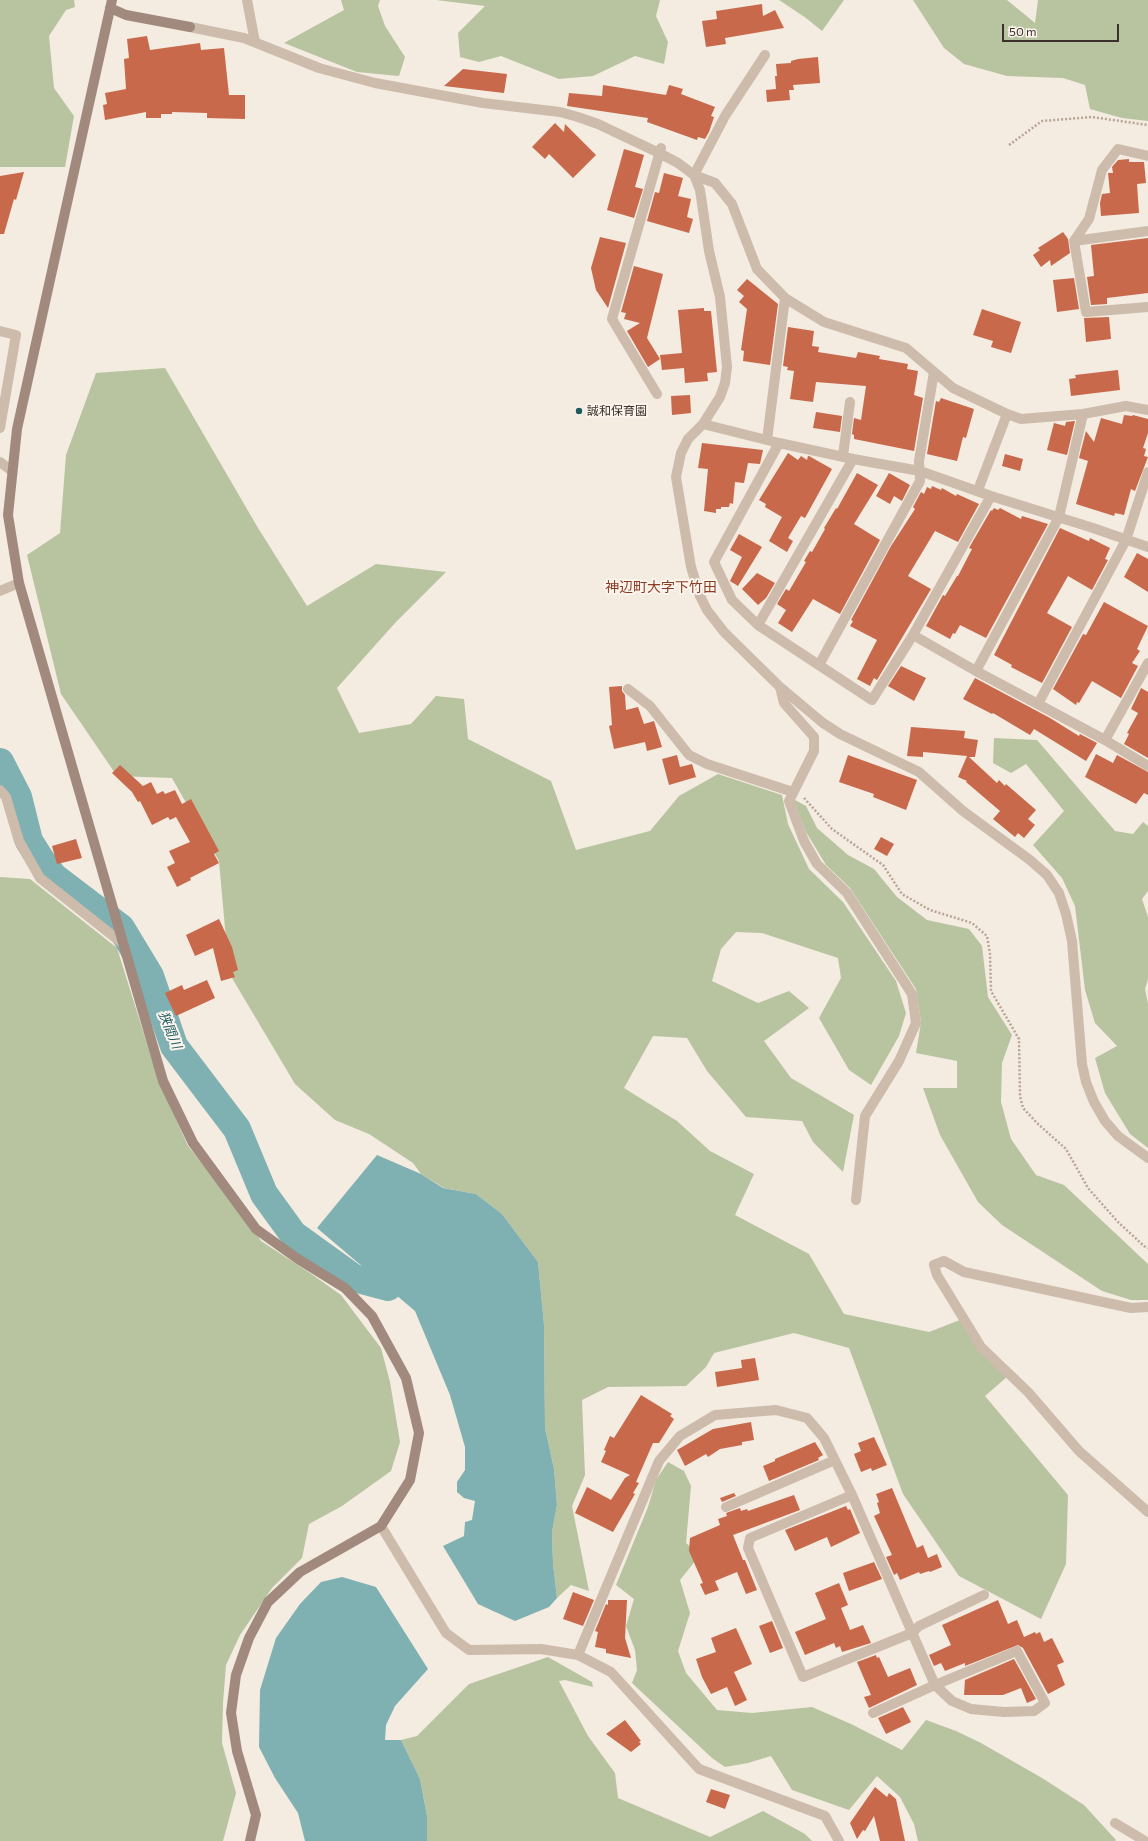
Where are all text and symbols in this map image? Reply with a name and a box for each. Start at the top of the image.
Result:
scale bar [1004,16,1121,42]
text: 50 m [1009,24,1037,38]
place label: 誠和保育園 [587,404,647,418]
marker: 誠和保育園 [574,406,584,416]
district label: 神辺町大字下竹田 [605,579,717,595]
water label: 狭間川 [155,1009,185,1051]

